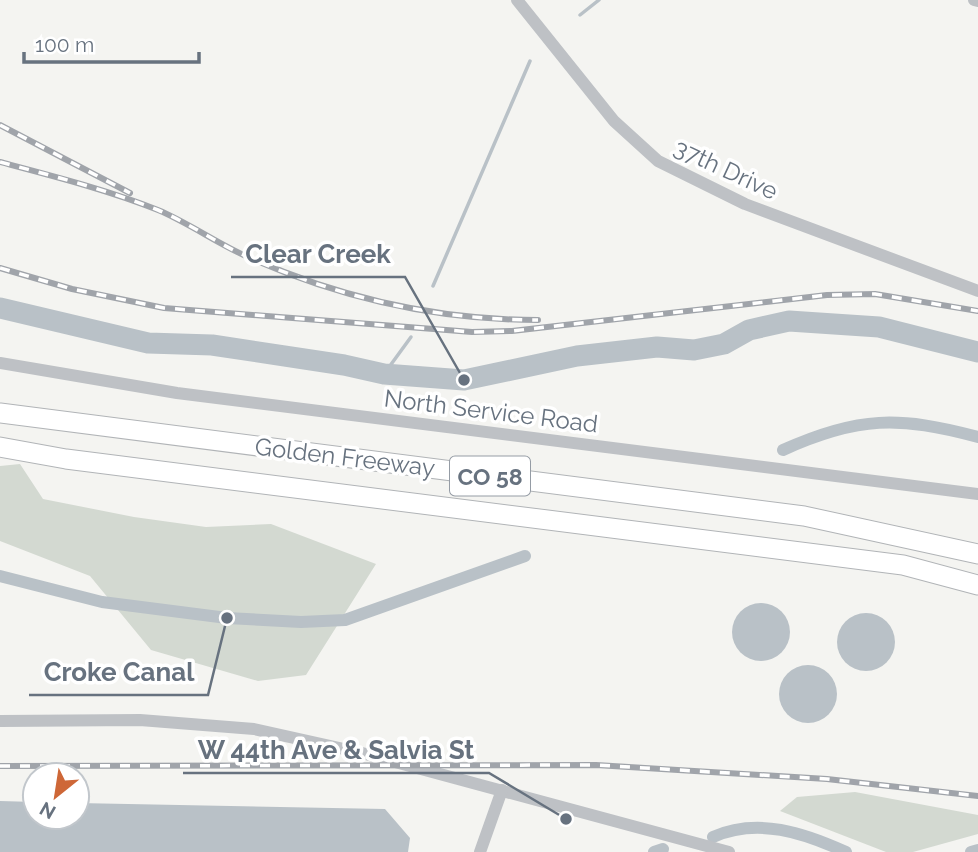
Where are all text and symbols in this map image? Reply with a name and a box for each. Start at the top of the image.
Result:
scale bar [24,21,200,65]
text: 100 m [35,32,94,57]
street label: 37th Drive [670,132,782,206]
callout: Clear Creek [231,230,405,277]
text: Clear Creek [245,239,391,269]
street label: North Service Road [382,383,600,439]
street label: Golden Freeway [253,432,437,482]
road number: CO 58 [450,456,530,496]
callout: Croke Canal [29,648,208,695]
text: Croke Canal [44,657,195,687]
callout: W 44th Ave & Salvia St [183,726,489,773]
text: W 44th Ave & Salvia St [198,735,474,765]
north arrow [21,761,91,831]
text: N [36,798,59,824]

